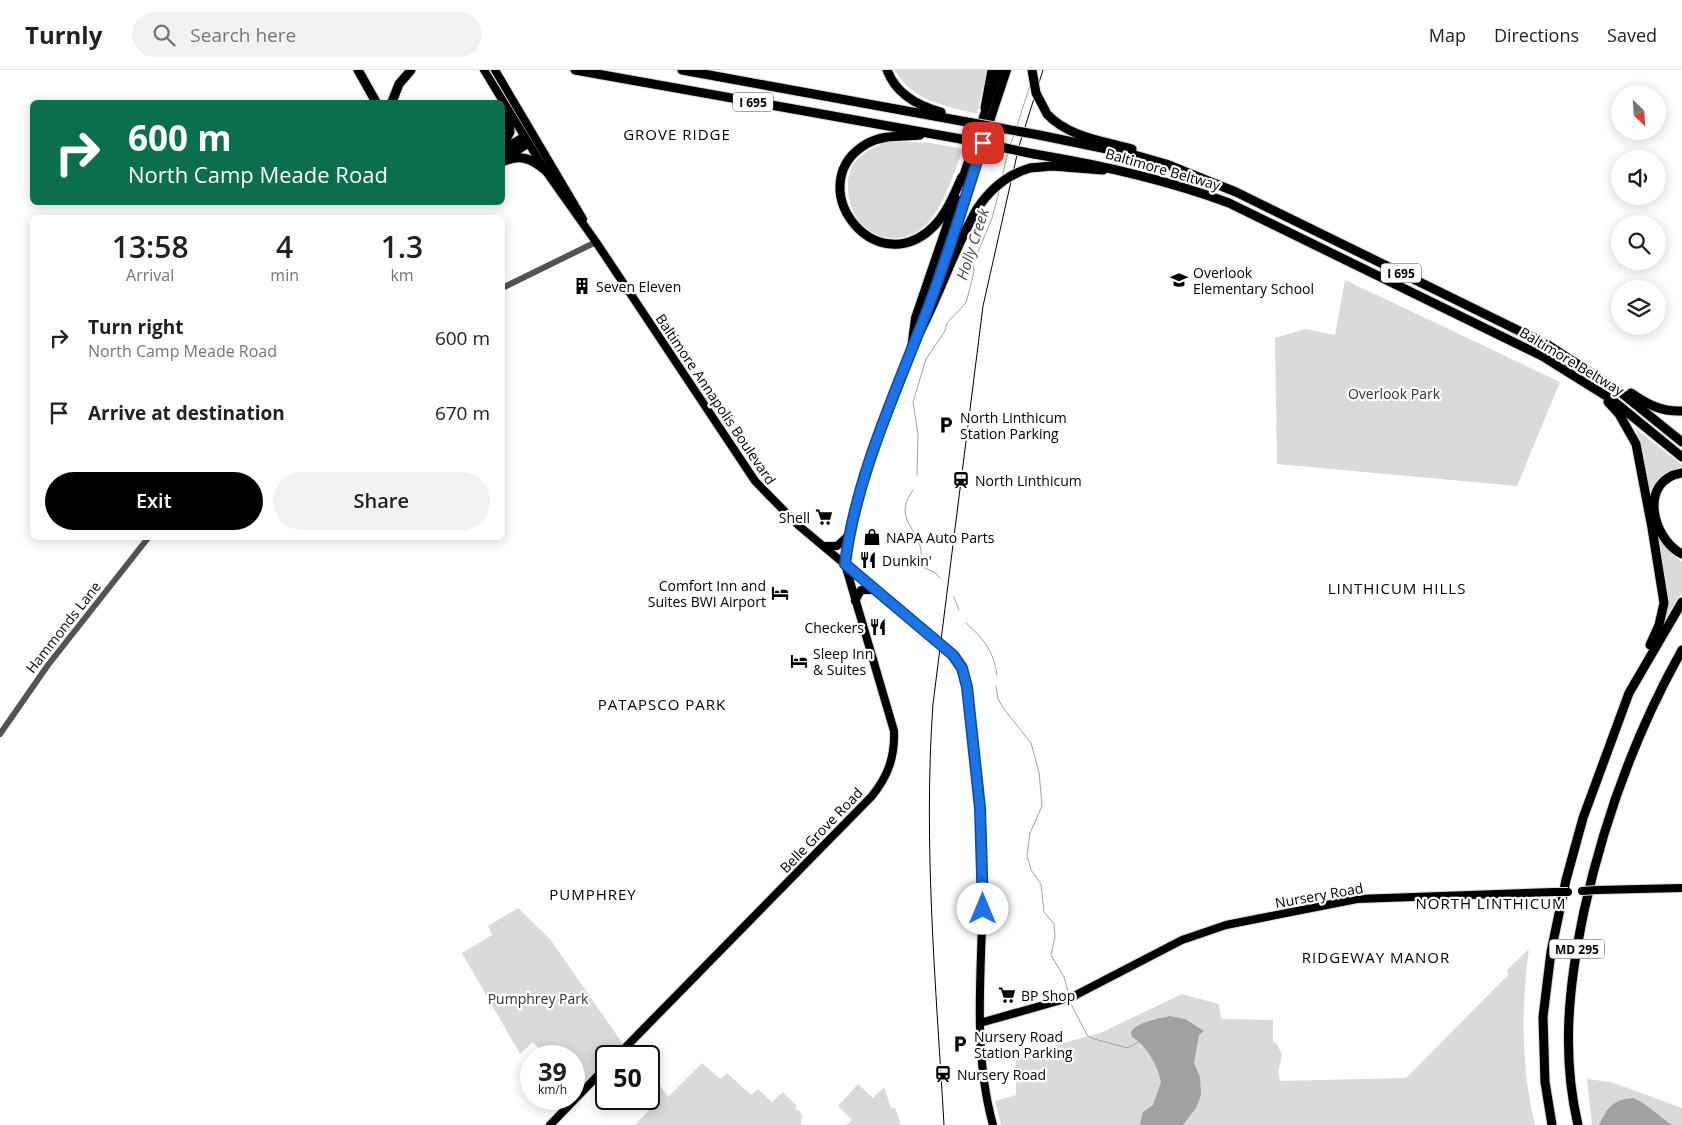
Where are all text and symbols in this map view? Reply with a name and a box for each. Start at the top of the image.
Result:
search box [132,12,482,57]
text: Turnly [25,18,102,51]
icon: search [150,21,178,49]
text: Search here [190,22,296,48]
text: Map [1429,23,1466,47]
text: Directions [1494,23,1579,47]
text: Saved [1607,23,1657,47]
north arrow [1611,85,1666,140]
map controls [1611,85,1666,335]
road number: I 695 [733,92,773,112]
text: 600 m [128,114,232,161]
icon: right [45,120,110,185]
pin [962,122,1004,164]
district label: GROVE RIDGE [623,124,731,144]
icon: arrive [969,129,997,157]
street label: Baltimore Beltway [1103,144,1224,195]
button: sound [1611,150,1666,205]
text: North Camp Meade Road [128,159,388,189]
water label: Holly Creek [951,205,993,282]
button: search [1611,215,1666,270]
text: 13:58 [112,226,189,267]
text: 4 [276,226,293,267]
text: 1.3 [381,226,423,267]
place label: Overlook Elementary School [1193,263,1314,298]
text: Arrival [126,264,174,286]
text: min [270,264,299,286]
text: km [390,264,414,286]
road number: I 695 [1381,264,1421,282]
school or university icon: Overlook Elementary School [1169,270,1189,290]
building icon: Seven Eleven [572,276,592,296]
place label: Seven Eleven [596,277,681,296]
button: layers [1611,280,1666,335]
street label: Baltimore Annapolis Boulevard [652,310,780,488]
text: Turn right [88,314,183,340]
street label: Baltimore Beltway [1516,322,1629,400]
icon: right [45,324,73,352]
text: 600 m [435,325,490,351]
text: North Camp Meade Road [88,340,277,362]
park label: Overlook Park [1348,384,1441,403]
icon: arrive [45,399,73,427]
text: Arrive at destination [88,400,285,426]
text: 670 m [435,400,490,426]
place label: North Linthicum Station Parking [960,408,1067,443]
parking icon: North Linthicum Station Parking [936,415,956,435]
station icon: North Linthicum [951,470,971,490]
place label: North Linthicum [975,471,1082,490]
button: Exit [45,472,263,530]
button: Share [273,472,490,530]
supermarket icon: Shell [814,507,834,527]
place label: Shell [779,508,810,527]
shop icon: NAPA Auto Parts [862,527,882,547]
place label: NAPA Auto Parts [886,528,995,547]
restaurant icon: Dunkin' [858,550,878,570]
place label: Dunkin' [882,551,932,570]
place label: Comfort Inn and Suites BWI Airport [648,576,766,611]
street label: Hammonds Lane [21,577,105,677]
district label: LINTHICUM HILLS [1328,578,1466,598]
hotel icon: Comfort Inn and Suites BWI Airport [770,583,790,603]
restaurant icon: Checkers [868,617,888,637]
place label: Checkers [804,618,864,637]
place label: Sleep Inn & Suites [813,644,873,679]
hotel icon: Sleep Inn & Suites [789,651,809,671]
district label: PATAPSCO PARK [598,694,726,714]
street label: Belle Grove Road [775,783,867,877]
street label: Nursery Road [1273,878,1365,912]
position arrow [956,882,1008,934]
district label: PUMPHREY [549,884,637,904]
district label: NORTH LINTHICUM [1415,893,1567,913]
road number: MD 295 [1550,940,1604,959]
district label: RIDGEWAY MANOR [1302,947,1450,967]
supermarket icon: BP Shop [997,985,1017,1005]
place label: BP Shop [1021,986,1075,1005]
park label: Pumphrey Park [488,989,589,1008]
place label: Nursery Road Station Parking [974,1027,1073,1062]
parking icon: Nursery Road Station Parking [950,1034,970,1054]
speed limit sign: 50 [595,1045,660,1110]
text: 39 [538,1054,567,1088]
station icon: Nursery Road [933,1064,953,1084]
place label: Nursery Road [957,1065,1046,1084]
text: km/h [538,1081,567,1098]

